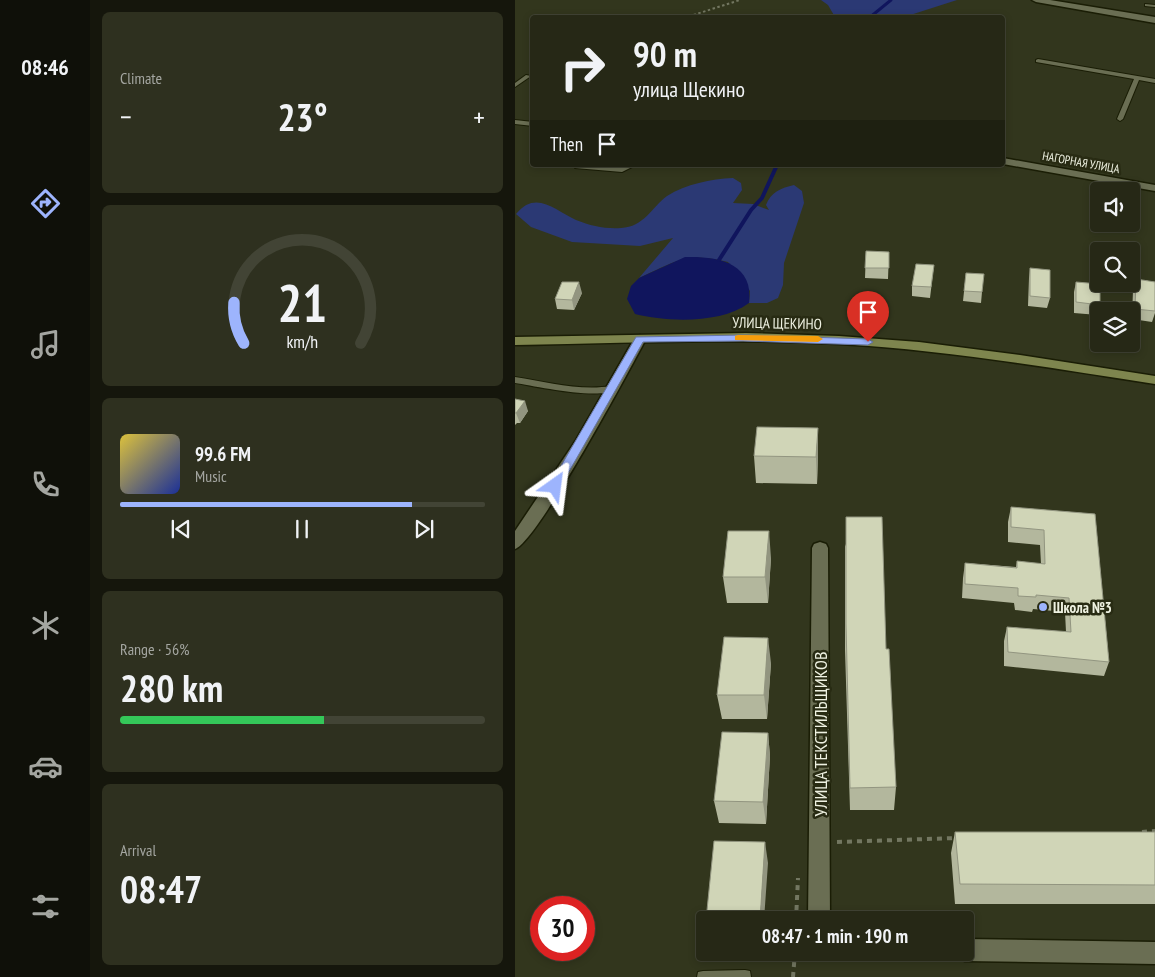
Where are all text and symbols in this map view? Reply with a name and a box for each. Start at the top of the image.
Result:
text: 90 m [633,31,697,77]
icon: right [550,35,615,100]
text: 08:46 [21,53,69,81]
text: Climate [120,68,162,88]
text: улица Щекино [633,75,745,103]
text: 23° [277,92,328,141]
text: − [120,98,132,135]
text: + [473,98,485,135]
icon: arrive [593,130,621,158]
text: Then [550,132,583,156]
street label: НАГОРНАЯ УЛИЦА [1041,148,1121,176]
map controls [1090,182,1140,352]
button: sound [1090,182,1140,232]
icon: directions [28,186,63,221]
button: search [1090,242,1140,292]
text: 21 [278,269,327,336]
pin [847,291,889,342]
icon: arrive [854,298,882,326]
button: layers [1090,302,1140,352]
street label: УЛИЦА ЩЕКИНО [732,313,822,333]
icon: music [28,327,63,362]
text: km/h [287,330,318,353]
text: 99.6 FM [195,442,251,466]
position arrow [528,459,580,511]
text: Music [195,466,227,486]
icon: phone [28,467,63,502]
icon: previous [167,515,195,543]
icon: pause [288,515,316,543]
icon: next [410,515,438,543]
place label: Школа №3 [1053,598,1112,617]
marker: Школа №3 [1037,601,1049,613]
icon: climate [28,608,63,643]
text: Range · 56% [120,639,189,659]
street label: УЛИЦА ТЕКСТИЛЬЩИКОВ [809,652,832,816]
text: 280 km [120,663,223,712]
icon: car [28,749,63,784]
text: Arrival [120,840,156,860]
text: 08:47 [120,864,202,913]
icon: filters [28,889,63,924]
speed limit sign: 30 [530,896,595,961]
text: 08:47 · 1 min · 190 m [762,924,908,948]

